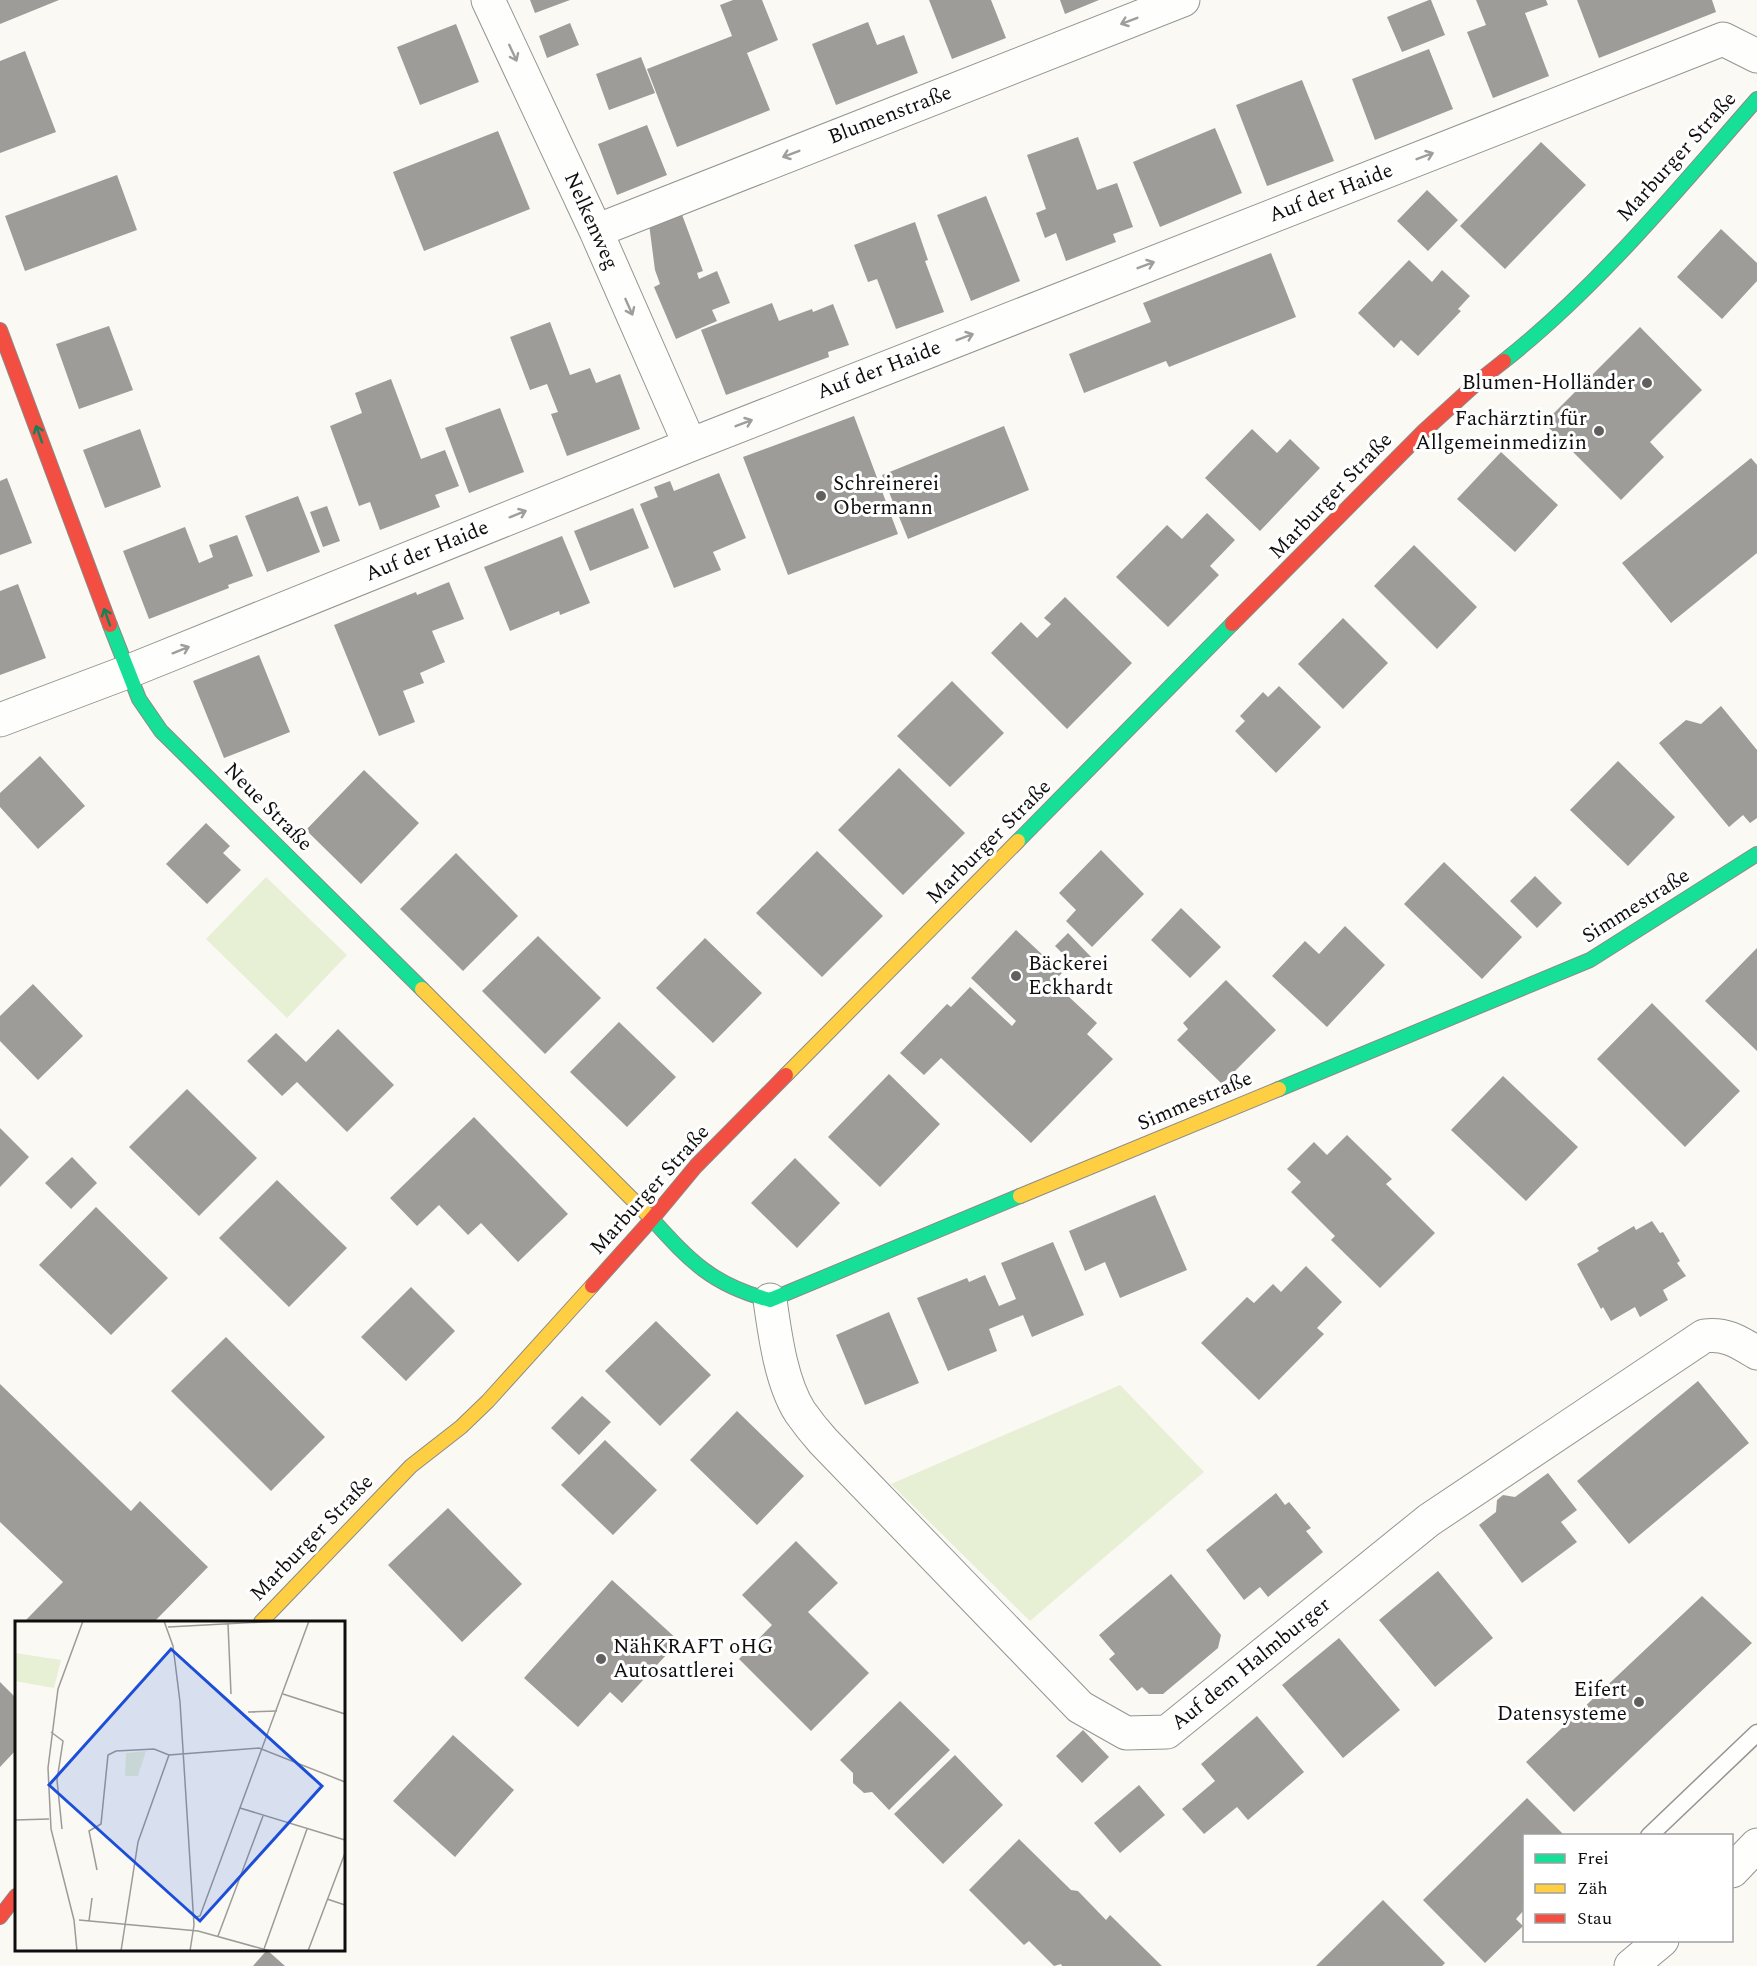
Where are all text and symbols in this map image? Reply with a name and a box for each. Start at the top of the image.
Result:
one-way arrow [1120,17,1139,28]
one-way arrow [508,43,519,62]
street label: Blumenstraße [824,77,956,153]
street label: Marburger Straße [1609,85,1745,229]
one-way arrow [782,149,801,160]
one-way arrow [1416,150,1434,161]
street label: Auf der Haide [1264,155,1398,231]
street label: Nelkenweg [555,167,627,275]
one-way arrow [1136,259,1155,270]
one-way arrow [624,297,635,315]
one-way arrow [955,330,973,341]
street label: Auf der Haide [812,332,946,408]
place label: Blumen-Holländer [1462,367,1635,399]
marker: Blumen-Holländer [1640,376,1654,390]
place label: Fachärztin für Allgemeinmedizin [1415,403,1587,459]
one-way arrow [734,417,753,428]
marker: Fachärztin für Allgemeinmedizin [1592,424,1606,438]
one-way arrow [32,425,43,444]
street label: Marburger Straße [1262,425,1400,567]
place label: Schreinerei Obermann [833,468,939,524]
marker: Schreinerei Obermann [814,489,828,503]
one-way arrow [508,508,527,519]
street label: Auf der Haide [360,512,494,590]
one-way arrow [100,608,111,627]
one-way arrow [171,644,190,655]
street label: Neue Straße [216,755,320,859]
street label: Marburger Straße [919,772,1059,912]
street label: Simmestraße [1576,860,1696,952]
place label: Bäckerei Eckhardt [1028,948,1113,1004]
marker: Bäckerei Eckhardt [1009,969,1023,983]
street label: Simmestraße [1133,1062,1257,1140]
street label: Marburger Straße [582,1118,718,1262]
street label: Marburger Straße [243,1467,381,1609]
street label: Auf dem Halmburger [1164,1589,1338,1739]
inset map [15,1621,345,1951]
place label: NähKRAFT oHG Autosattlerei [613,1631,773,1687]
marker: NähKRAFT oHG Autosattlerei [594,1652,608,1666]
place label: Eifert Datensysteme [1497,1674,1627,1730]
marker: Eifert Datensysteme [1632,1695,1646,1709]
legend [1523,1834,1733,1942]
text: Frei [1577,1845,1609,1872]
text: Zäh [1577,1875,1608,1902]
text: Stau [1577,1905,1612,1932]

